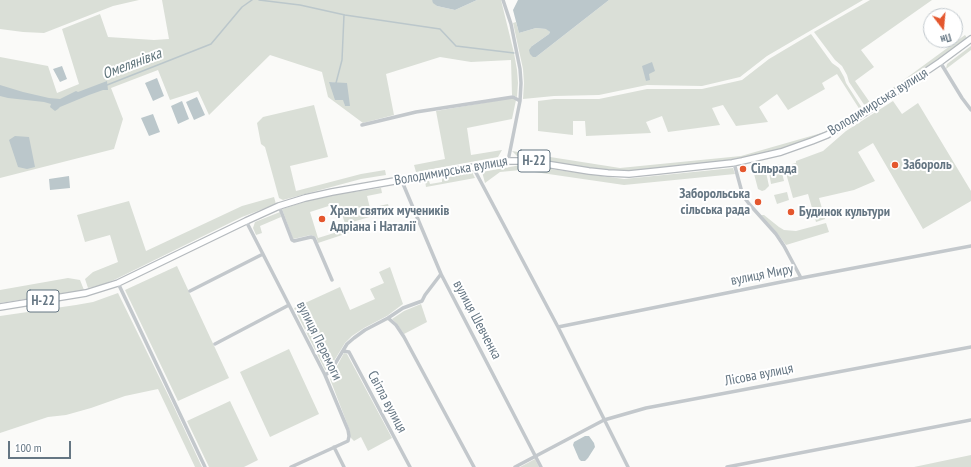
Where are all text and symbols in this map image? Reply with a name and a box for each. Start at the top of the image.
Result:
north arrow [923,8,963,48]
text: Пн [939,30,953,47]
water label: Омелянівка [100,45,164,83]
street label: Володимирська вулиця [825,64,931,140]
road number: Н-22 [518,150,550,172]
street label: Володимирська вулиця [393,153,509,189]
place label: Забороль [903,157,952,173]
marker: Забороль [890,160,900,170]
place label: Сільрада [751,161,797,177]
marker: Сільрада [738,164,748,174]
place label: Заборольська сільська рада [679,186,750,218]
marker: Заборольська сільська рада [753,197,763,207]
place label: Храм святих мучеників Адріана і Наталії [330,203,449,236]
place label: Будинок культури [799,204,890,220]
marker: Будинок культури [786,207,796,217]
marker: Храм святих мучеників Адріана і Наталії [317,214,327,224]
street label: вулиця Миру [729,261,795,289]
street label: вулиця Шевченка [449,278,505,362]
road number: Н-22 [27,290,59,312]
street label: вулиця Перемоги [293,299,345,383]
street label: Лісова вулиця [723,360,795,390]
street label: Світла вулиця [364,368,410,436]
scale bar [10,433,73,459]
text: 100 m [15,440,42,455]

